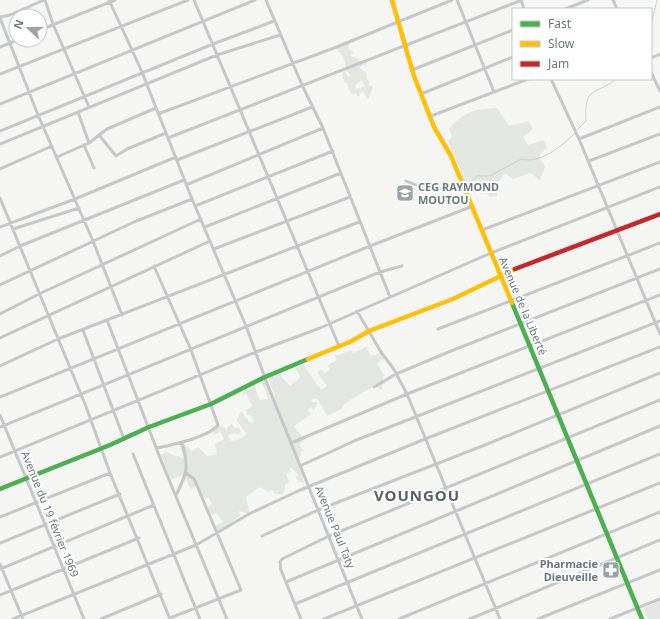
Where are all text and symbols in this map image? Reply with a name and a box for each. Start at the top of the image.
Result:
north arrow [8,8,48,48]
legend [512,8,652,80]
text: Fast [548,15,572,32]
text: N [10,17,27,31]
text: Slow [548,35,575,52]
text: Jam [547,55,569,72]
place label: CEG RAYMOND MOUTOU [418,179,499,207]
school or university icon: CEG RAYMOND MOUTOU [395,183,415,203]
street label: Avenue de la Liberté [496,254,551,357]
street label: Avenue du 19 février 1969 [18,448,83,579]
street label: Avenue Paul Taty [312,483,359,571]
district label: VOUNGOU [374,485,460,505]
place label: Pharmacie Dieuveille [540,556,598,584]
pharmacy icon: Pharmacie Dieuveille [601,560,621,580]

